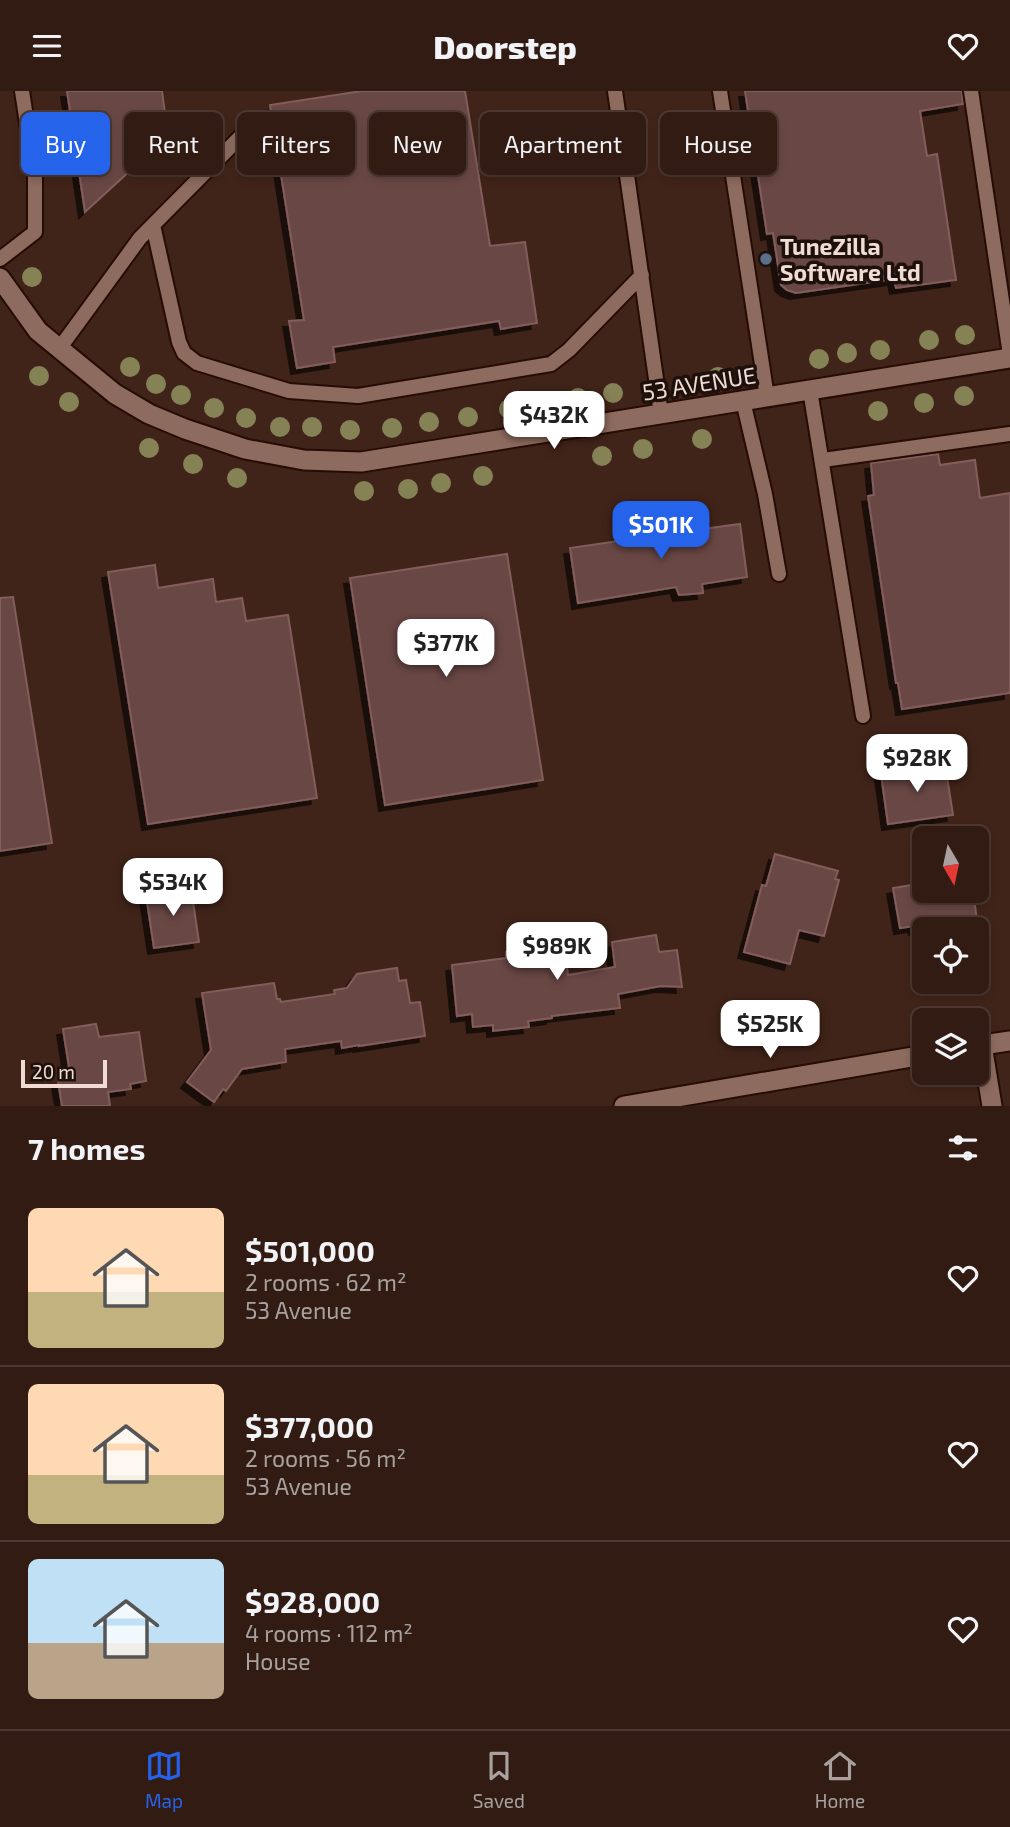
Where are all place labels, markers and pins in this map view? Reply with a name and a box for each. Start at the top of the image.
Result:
place label: TuneZilla Software Ltd [780,232,921,286]
marker: TuneZilla Software Ltd [758,251,774,267]
pin: $432K [505,391,603,451]
pin: $501K [612,501,710,561]
pin: $377K [397,619,495,679]
pin: $928K [868,735,966,794]
pin: $534K [124,859,222,918]
pin: $989K [508,923,606,982]
pin: $525K [721,1000,819,1060]

